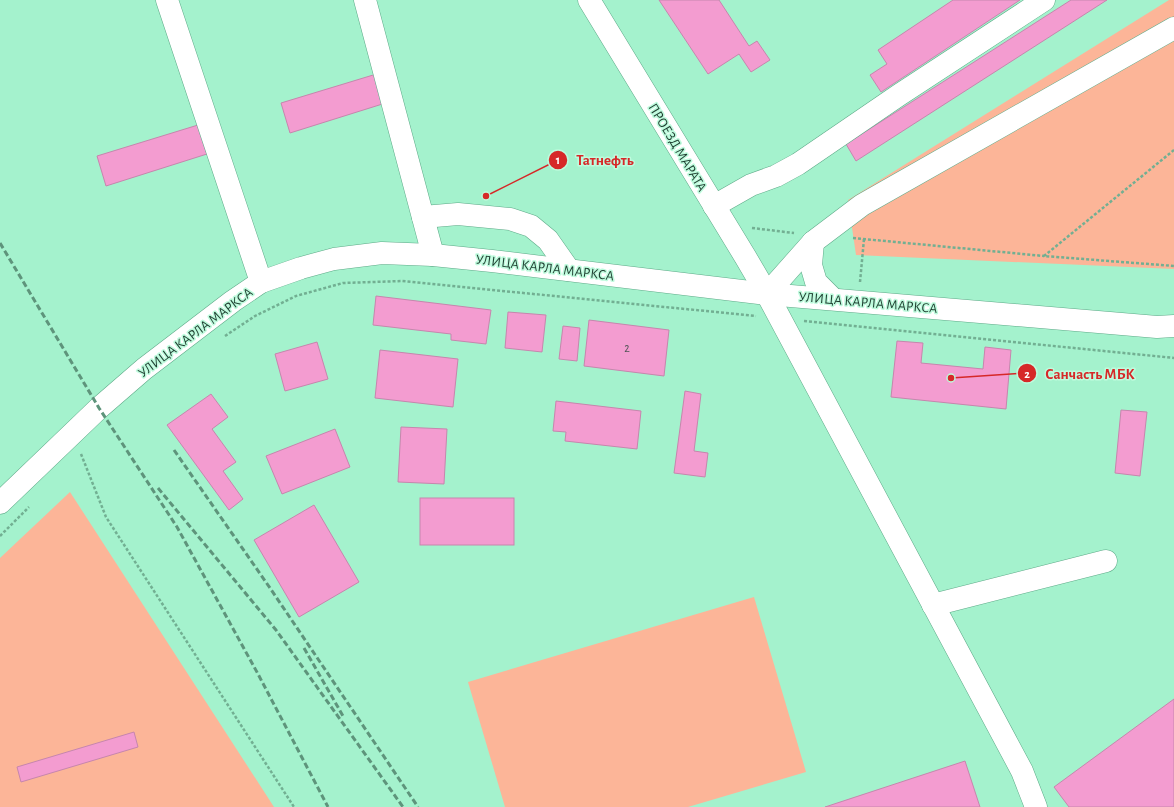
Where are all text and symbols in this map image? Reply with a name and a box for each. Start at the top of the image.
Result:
street label: ПРОЕЗД МАРАТА [645,101,709,194]
callout: Татнефть [548,147,641,174]
text: Татнефть [576,153,634,168]
text: 1 [556,154,560,166]
street label: УЛИЦА КАРЛА МАРКСА [475,253,615,283]
street label: УЛИЦА КАРЛА МАРКСА [136,285,255,380]
street label: УЛИЦА КАРЛА МАРКСА [798,290,938,316]
house number: 2 [624,342,630,354]
callout: Санчасть МБК [1017,360,1143,387]
text: Санчасть МБК [1045,367,1135,382]
text: 2 [1024,368,1030,380]

